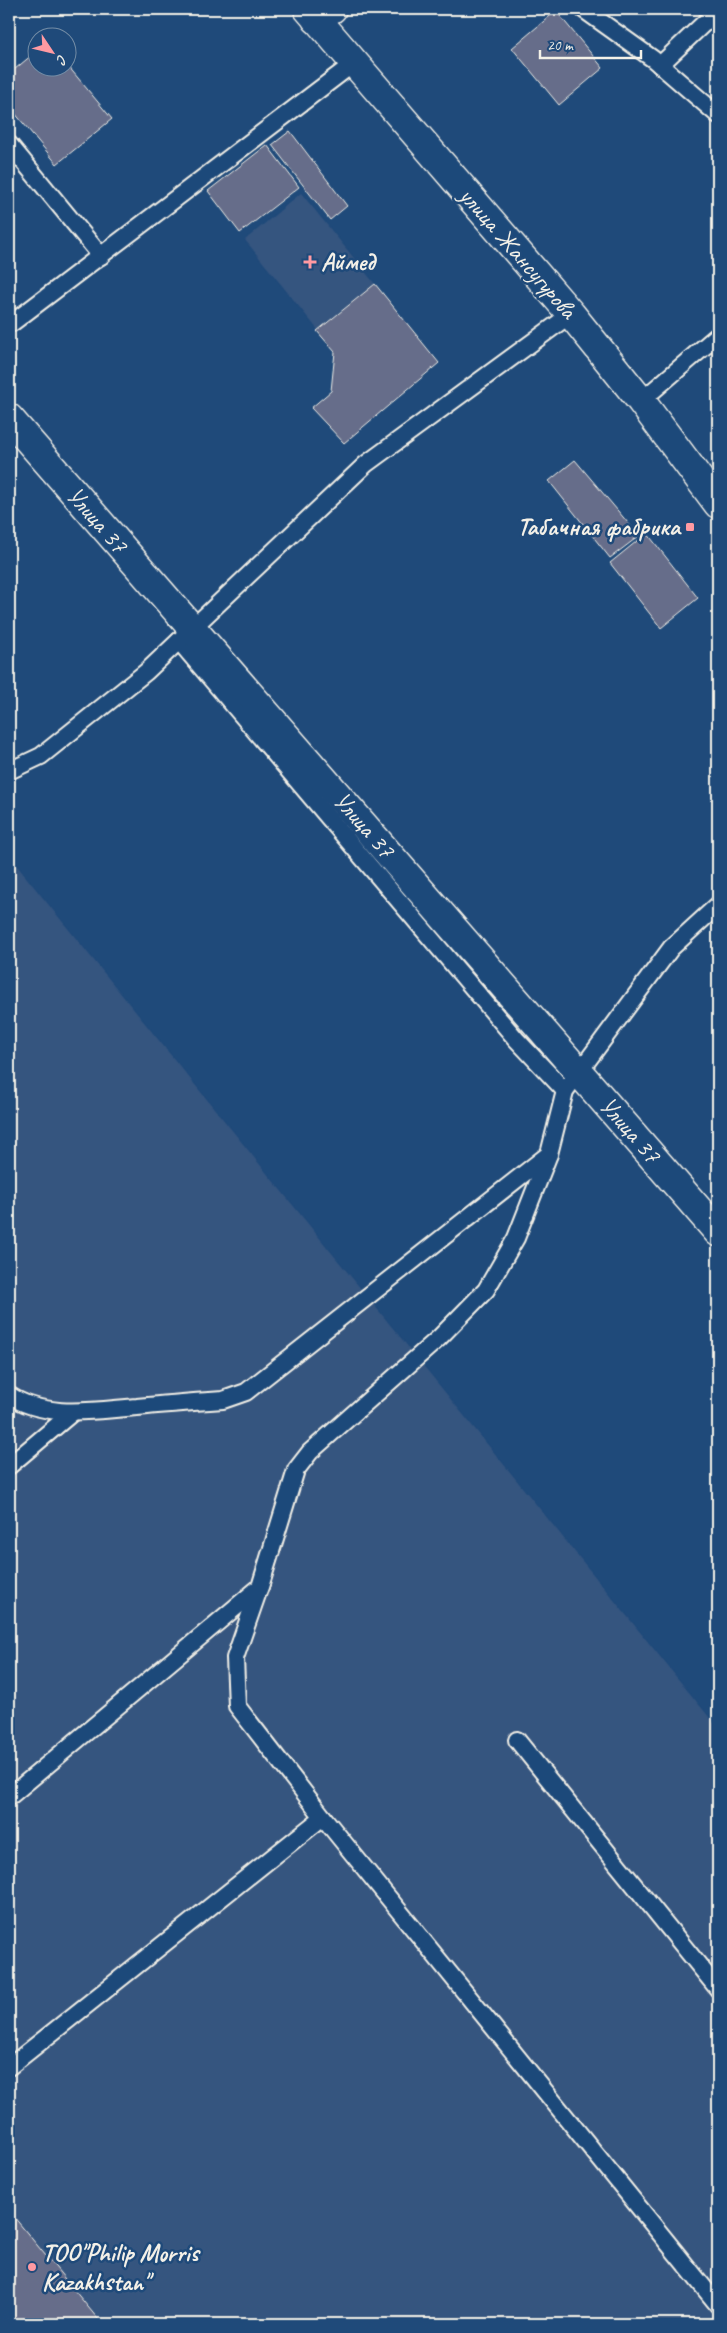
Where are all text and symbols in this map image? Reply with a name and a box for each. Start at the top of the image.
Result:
north arrow [28,28,78,78]
scale bar [540,28,641,60]
text: 20 m [547,36,574,55]
text: С [52,51,71,69]
street label: улица Жансугурова [451,179,585,327]
place label: Аймед [321,246,377,278]
marker: Аймед [303,255,317,269]
street label: Улица 37 [59,480,136,561]
place label: Табачная фабрика [517,511,682,543]
marker: Табачная фабрика [684,521,696,533]
street label: Улица 37 [326,785,403,866]
street label: Улица 37 [592,1090,669,1171]
place label: ТОО"Philip Morris Kazakhstan" [42,2237,201,2298]
marker: ТОО"Philip Morris Kazakhstan" [26,2261,38,2273]

